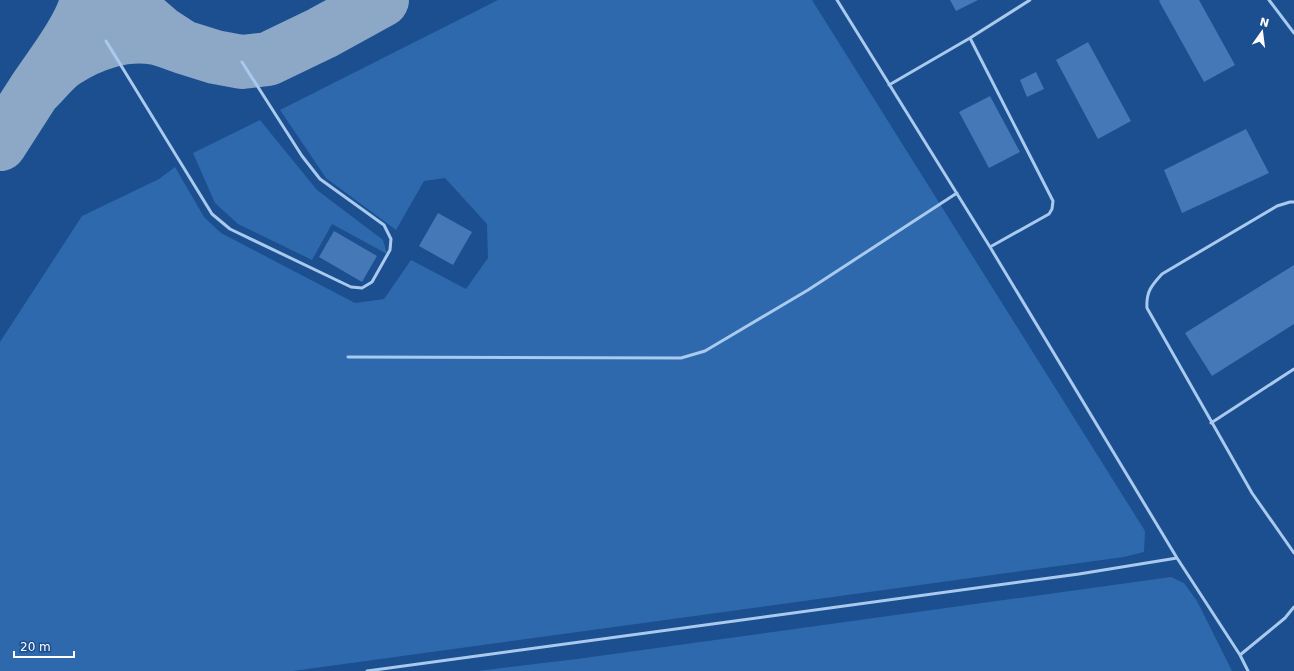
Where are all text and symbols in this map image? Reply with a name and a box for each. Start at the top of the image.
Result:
north arrow [1242,12,1282,52]
text: N [1258,15,1270,30]
scale bar [14,633,74,659]
text: 20 m [20,640,51,654]

